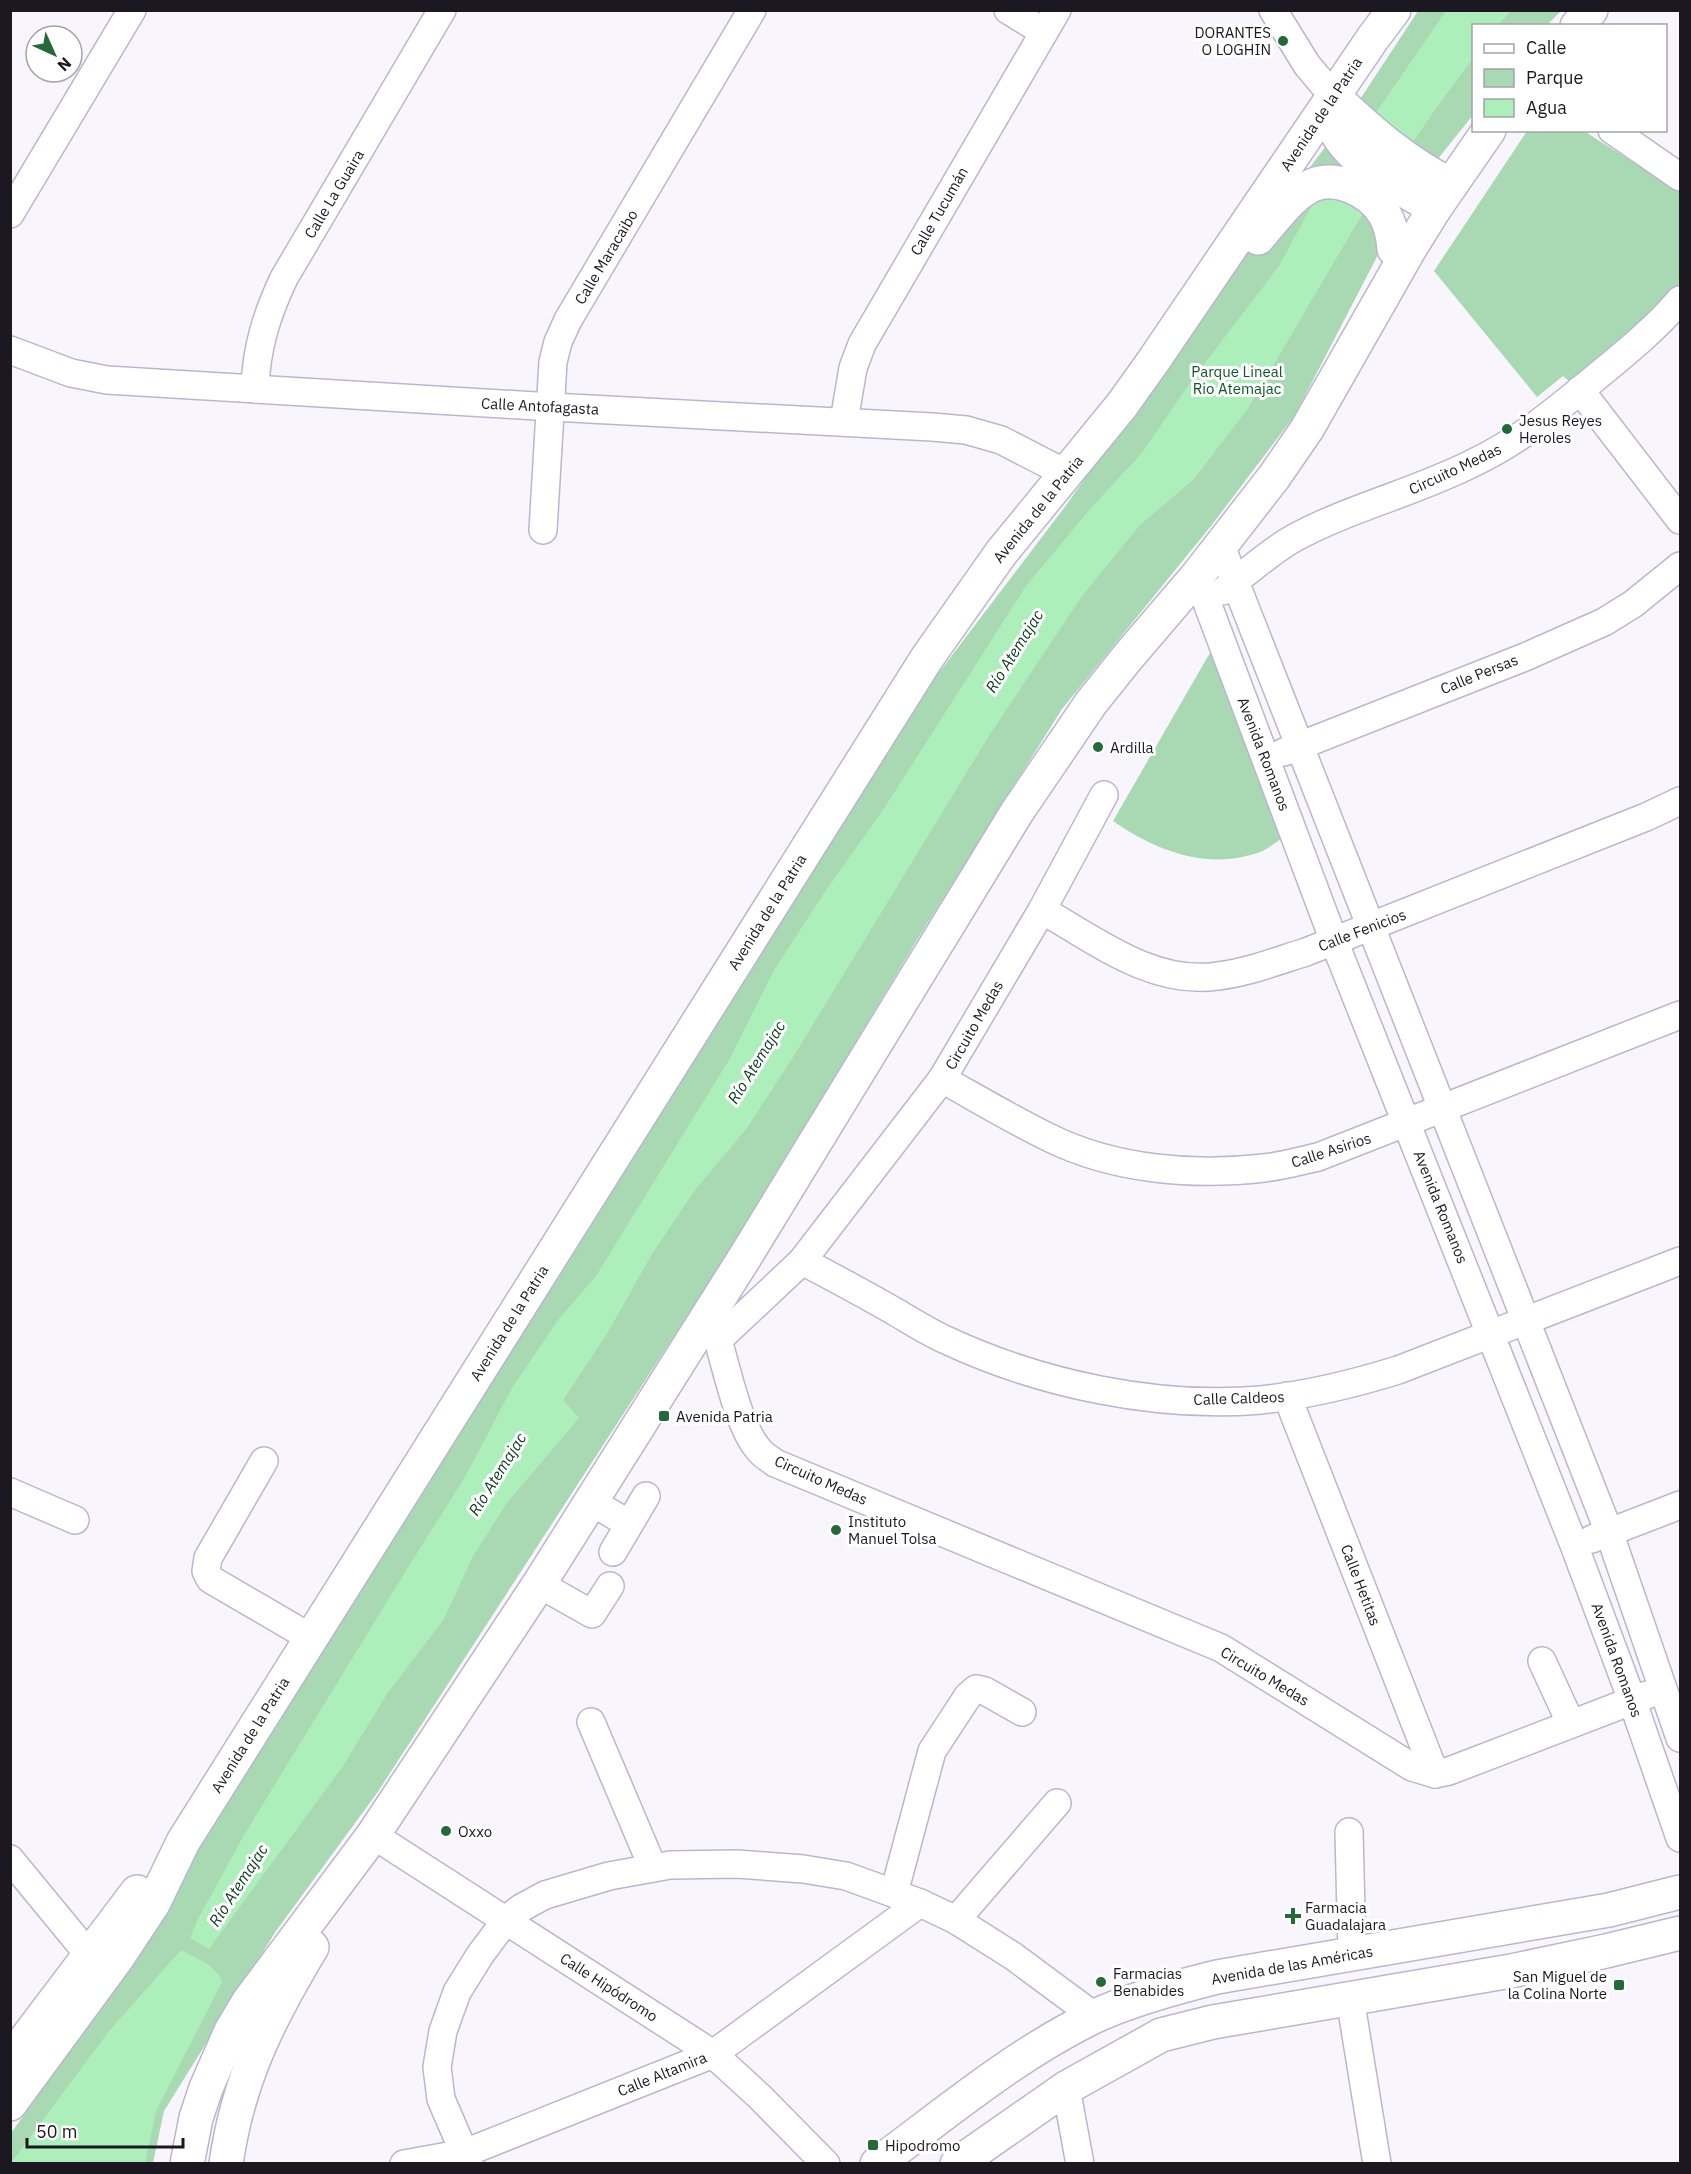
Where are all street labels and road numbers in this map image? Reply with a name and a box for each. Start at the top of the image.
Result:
street label: Avenida de la Patria [1276,54,1366,174]
street label: Calle La Guaira [300,146,368,242]
street label: Calle Tucumán [906,163,972,259]
street label: Calle Maracaibo [570,206,642,308]
street label: Calle Antofagasta [481,393,599,419]
street label: Circuito Medas [1406,439,1504,499]
street label: Avenida de la Patria [989,451,1087,567]
street label: Calle Persas [1437,650,1521,698]
street label: Avenida Romanos [1234,694,1294,814]
street label: Avenida de la Patria [724,851,810,973]
street label: Calle Fenicios [1315,905,1409,955]
street label: Circuito Medas [941,977,1007,1073]
street label: Calle Asirios [1289,1128,1373,1172]
street label: Avenida Romanos [1410,1148,1472,1266]
street label: Avenida de la Patria [466,1262,552,1384]
street label: Calle Caldeos [1193,1387,1285,1409]
street label: Circuito Medas [772,1451,870,1509]
street label: Calle Hetitas [1337,1542,1385,1628]
street label: Avenida Romanos [1587,1600,1647,1720]
street label: Circuito Medas [1217,1642,1313,1710]
street label: Avenida de la Patria [207,1674,293,1796]
street label: Avenida de las Américas [1210,1941,1374,1989]
street label: Calle Hipódromo [557,1948,661,2026]
street label: Calle Altamira [615,2048,709,2100]

